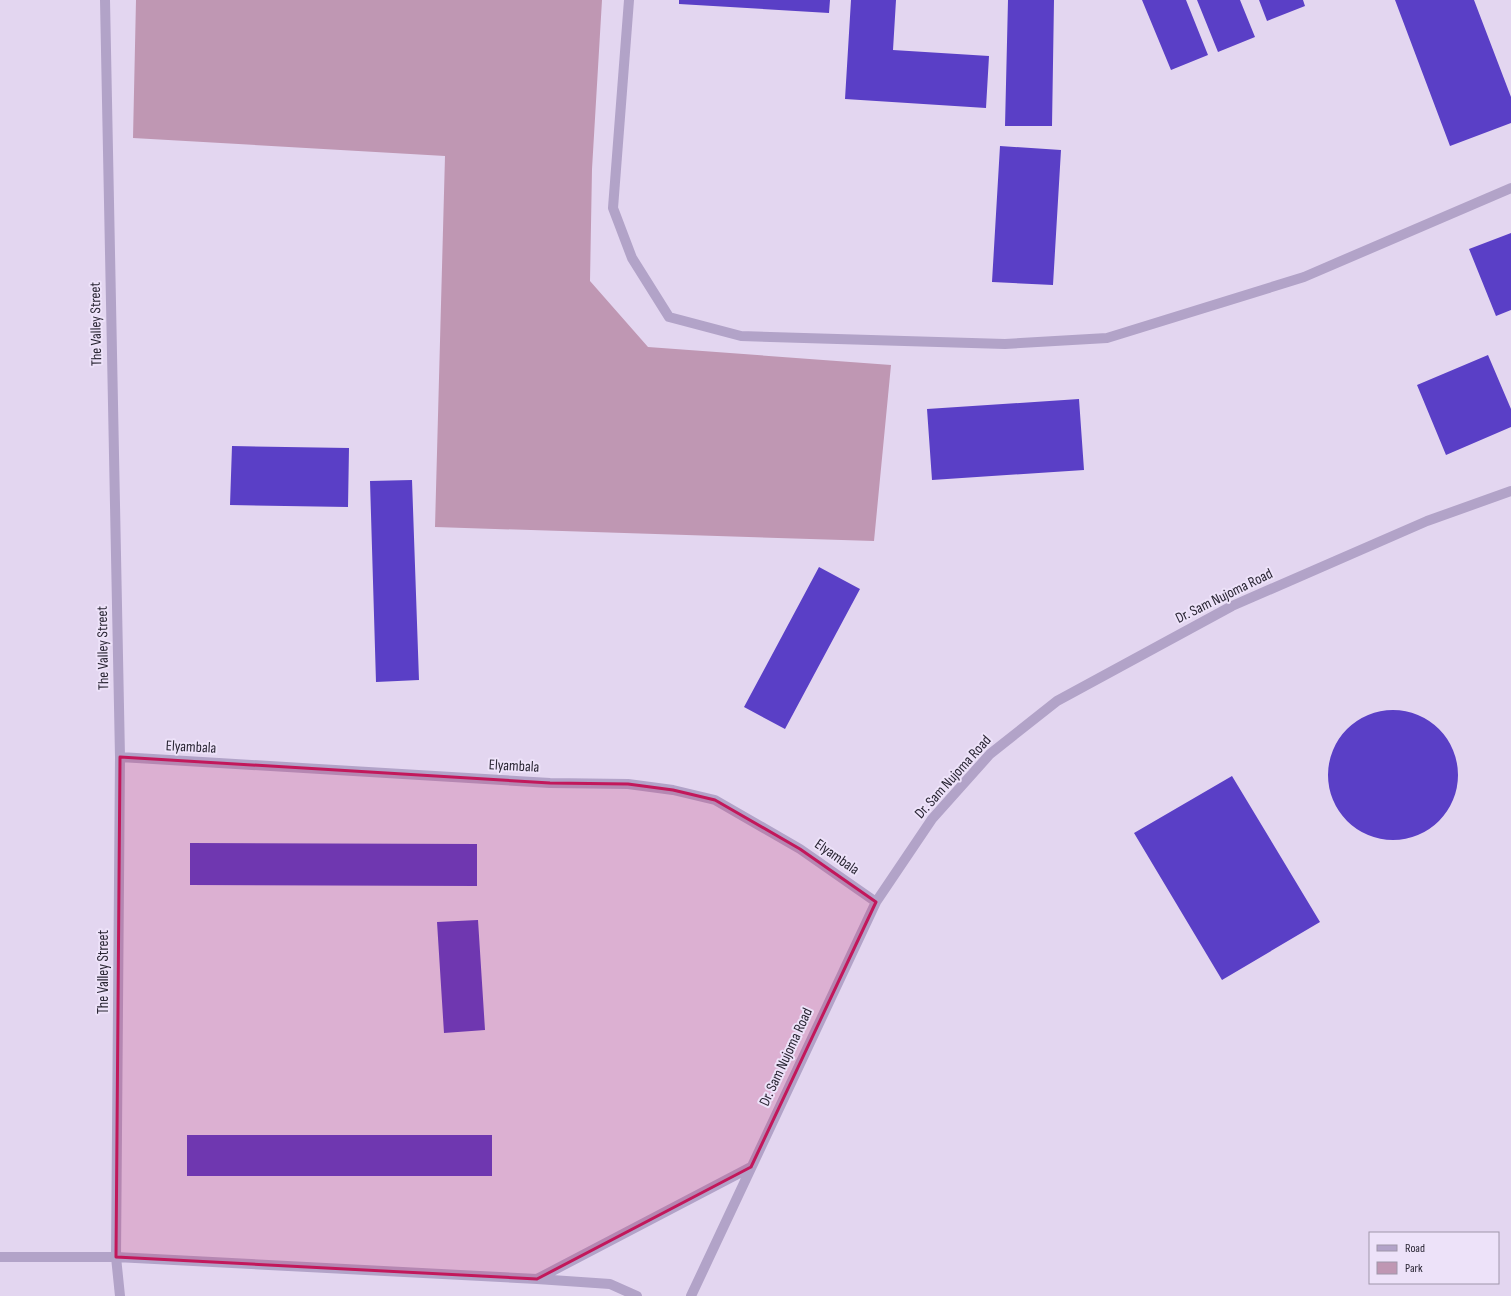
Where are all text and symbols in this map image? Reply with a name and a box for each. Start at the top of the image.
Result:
street label: The Valley Street [86,281,106,366]
street label: Dr. Sam Nujoma Road [1172,564,1276,628]
street label: The Valley Street [93,605,113,690]
street label: Dr. Sam Nujoma Road [911,731,995,823]
street label: Elyambala [165,736,217,758]
street label: Elyambala [488,755,540,777]
street label: Elyambala [811,835,863,879]
street label: The Valley Street [94,929,113,1014]
street label: Dr. Sam Nujoma Road [755,1005,817,1109]
legend [1369,1232,1499,1284]
text: Road [1405,1241,1425,1256]
text: Park [1405,1261,1423,1276]

